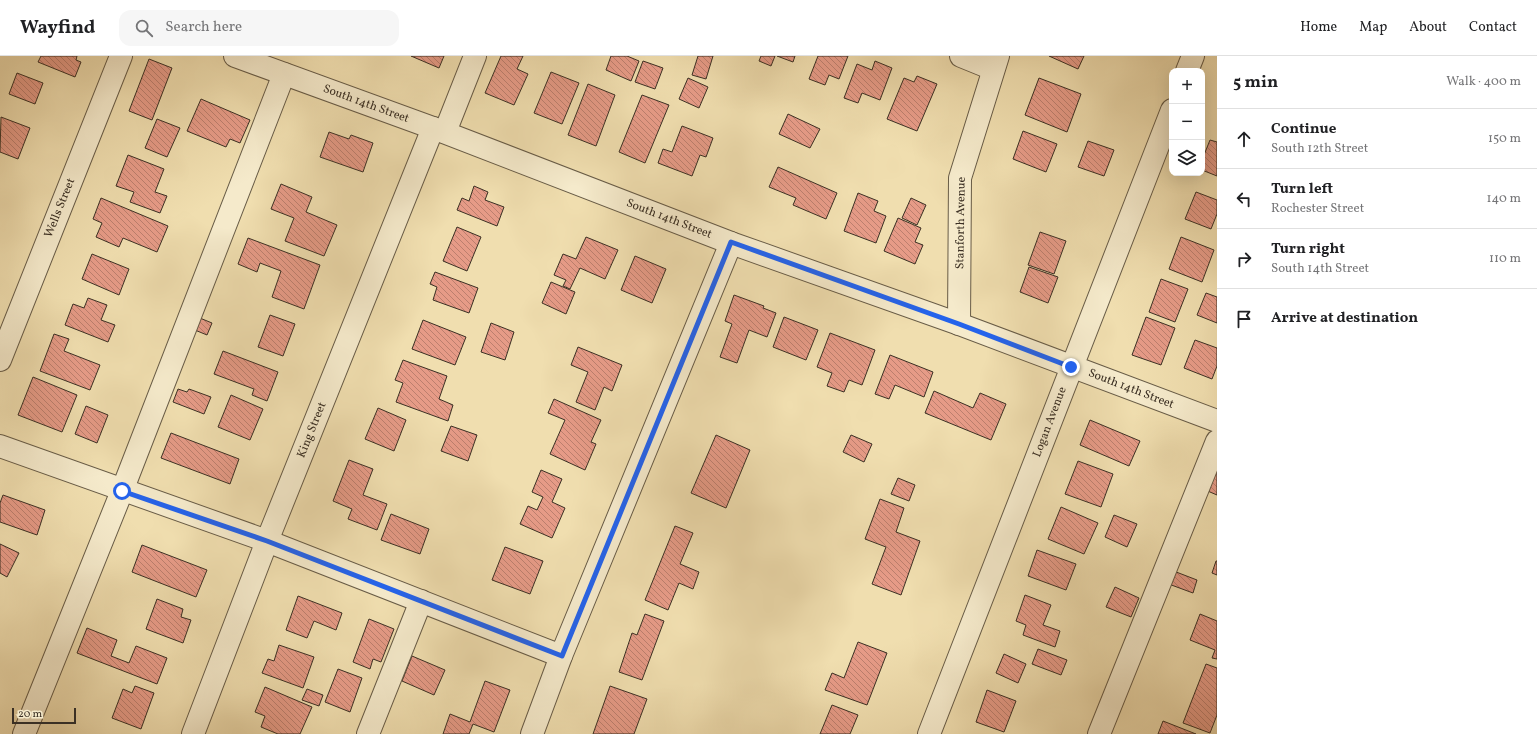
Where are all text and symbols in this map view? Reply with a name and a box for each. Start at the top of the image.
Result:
search box [119,10,399,46]
text: Wayfind [20,15,95,41]
icon: search [133,17,155,39]
text: Search here [165,17,242,38]
text: Home [1300,18,1337,37]
text: Map [1359,18,1387,37]
text: About [1409,18,1447,37]
text: Contact [1469,18,1517,37]
map controls [1169,68,1205,176]
button: + [1169,68,1205,104]
text: 5 min [1233,71,1278,94]
text: Walk · 400 m [1446,73,1521,91]
street label: South 14th Street [321,81,411,127]
button: − [1169,104,1205,140]
text: Continue [1271,119,1336,140]
icon: ahead [1233,128,1255,150]
text: 150 m [1488,130,1521,148]
button: layers [1169,140,1205,176]
text: South 12th Street [1271,140,1368,158]
street label: Wells Street [41,176,79,240]
street label: Stanforth Avenue [952,176,970,269]
text: Turn left [1271,179,1333,200]
icon: left [1233,188,1255,210]
text: 140 m [1487,190,1521,208]
street label: South 14th Street [624,195,714,243]
text: Rochester Street [1271,200,1364,218]
text: Turn right [1271,239,1345,260]
icon: right [1233,248,1255,270]
text: 110 m [1489,250,1521,268]
text: South 14th Street [1271,260,1369,278]
icon: arrive [1233,308,1255,330]
text: Arrive at destination [1271,308,1418,329]
route end [1062,358,1080,376]
street label: South 14th Street [1086,365,1176,413]
street label: Logan Avenue [1029,384,1071,459]
street label: King Street [294,400,330,460]
route start [113,482,131,500]
scale bar [12,706,76,725]
text: 20 m [18,707,42,722]

